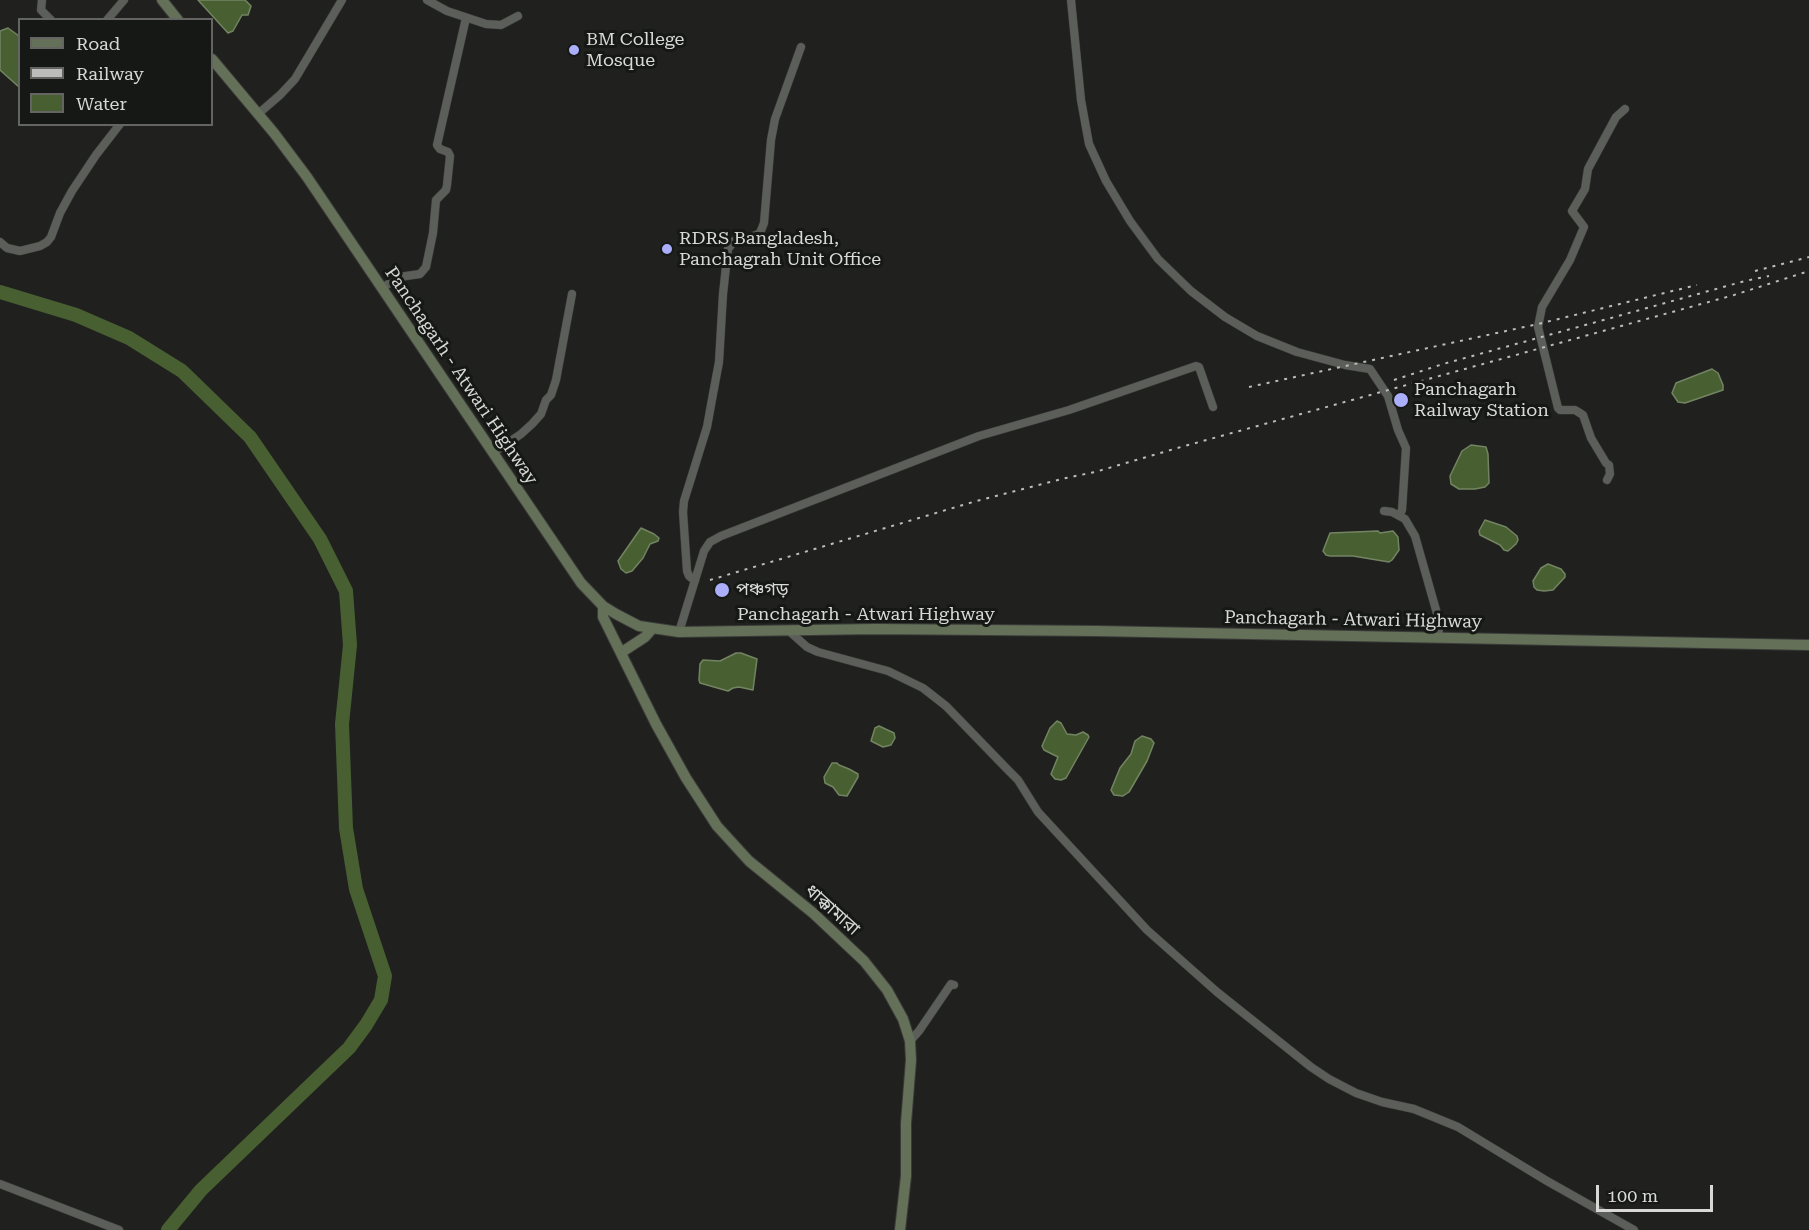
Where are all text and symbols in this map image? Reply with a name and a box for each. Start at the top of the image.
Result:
legend [18,18,213,126]
place label: BM College Mosque [586,29,684,72]
text: Road [76,33,120,54]
marker: BM College Mosque [567,43,581,57]
text: Railway [76,63,144,84]
text: Water [76,93,127,114]
place label: RDRS Bangladesh, Panchagrah Unit Office [679,228,881,270]
marker: RDRS Bangladesh, Panchagrah Unit Office [660,242,674,256]
street label: Panchagarh - Atwari Highway [380,263,542,489]
place label: Panchagarh Railway Station [1414,379,1549,422]
marker: Panchagarh Railway Station [1392,391,1410,409]
place label: পঞ্চগড় [736,579,789,601]
marker: পঞ্চগড় [713,581,731,599]
street label: Panchagarh - Atwari Highway [737,604,995,626]
street label: Panchagarh - Atwari Highway [1224,607,1482,633]
street label: ধাক্কামারা [800,880,864,940]
scale bar [1599,1173,1716,1211]
text: 100 m [1607,1185,1658,1206]

